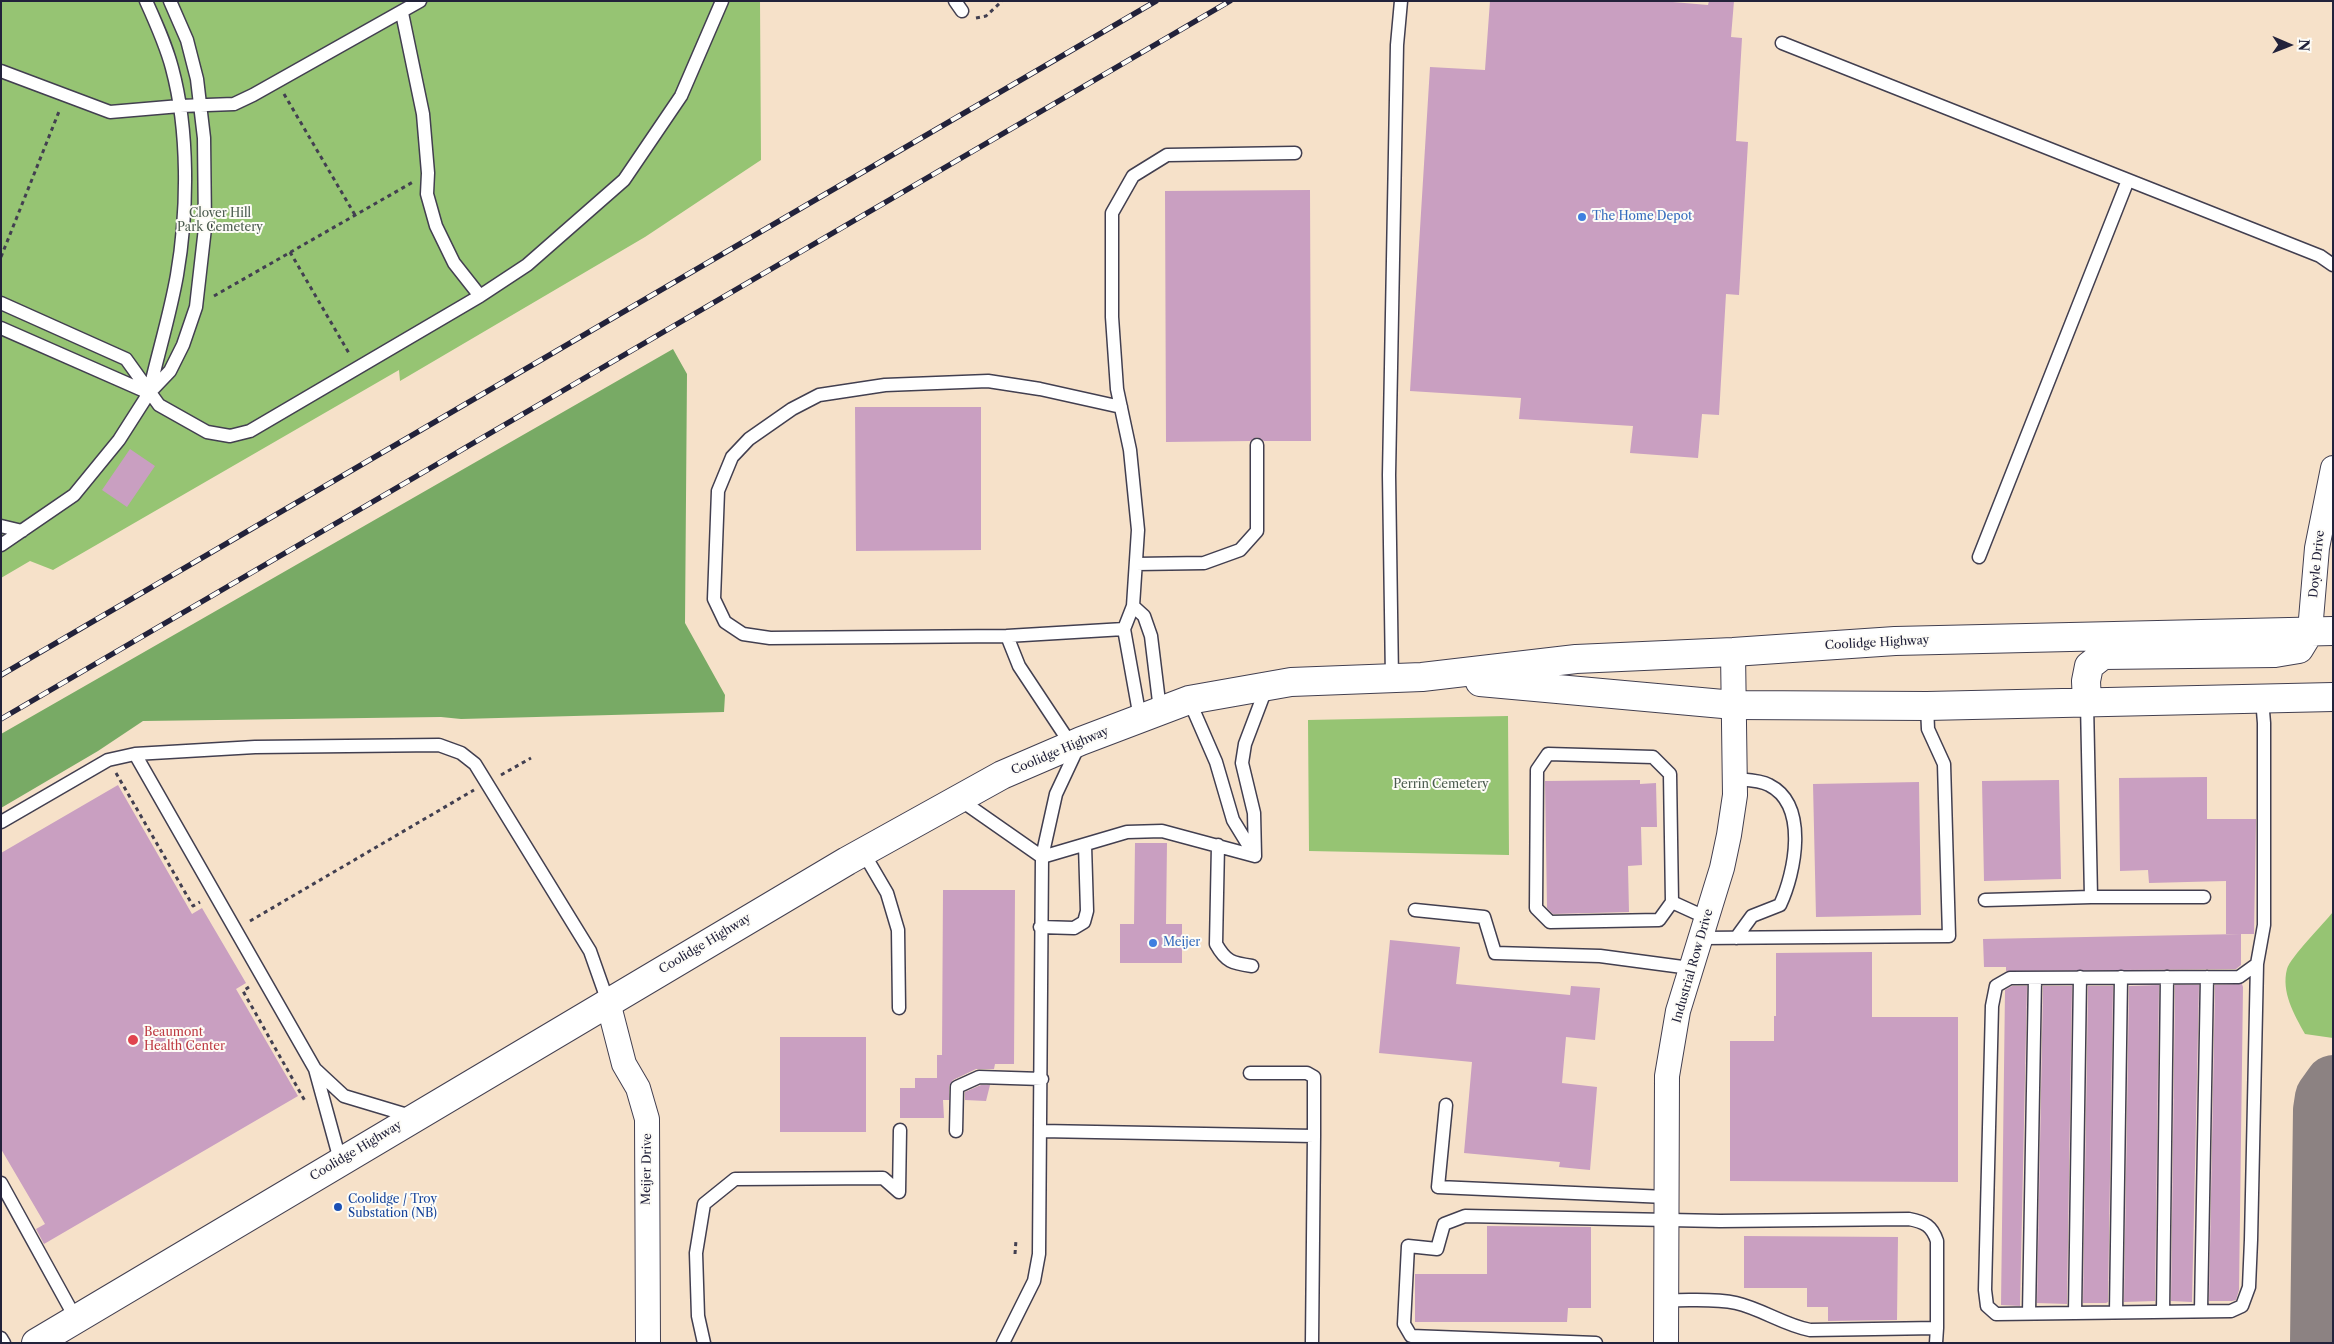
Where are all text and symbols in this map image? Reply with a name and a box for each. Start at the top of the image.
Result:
north arrow [2264,20,2314,70]
text: N [2295,39,2313,51]
park label: Clover Hill Park Cemetery [177,207,263,235]
place label: The Home Depot [1592,210,1692,224]
marker: The Home Depot [1576,211,1588,223]
street label: Doyle Drive [2306,529,2328,599]
street label: Coolidge Highway [1824,633,1930,653]
street label: Coolidge Highway [1009,724,1111,778]
park label: Perrin Cemetery [1393,778,1489,792]
street label: Industrial Row Drive [1670,907,1716,1025]
street label: Coolidge Highway [657,911,753,977]
place label: Meijer [1163,936,1200,950]
marker: Meijer [1147,937,1159,949]
place label: Beaumont Health Center [144,1026,225,1054]
marker: Beaumont Health Center [126,1033,140,1047]
street label: Coolidge Highway [308,1118,404,1184]
street label: Meijer Drive [639,1133,655,1205]
place label: Coolidge / Troy Substation (NB) [348,1193,437,1221]
marker: Coolidge / Troy Substation (NB) [332,1201,344,1213]

